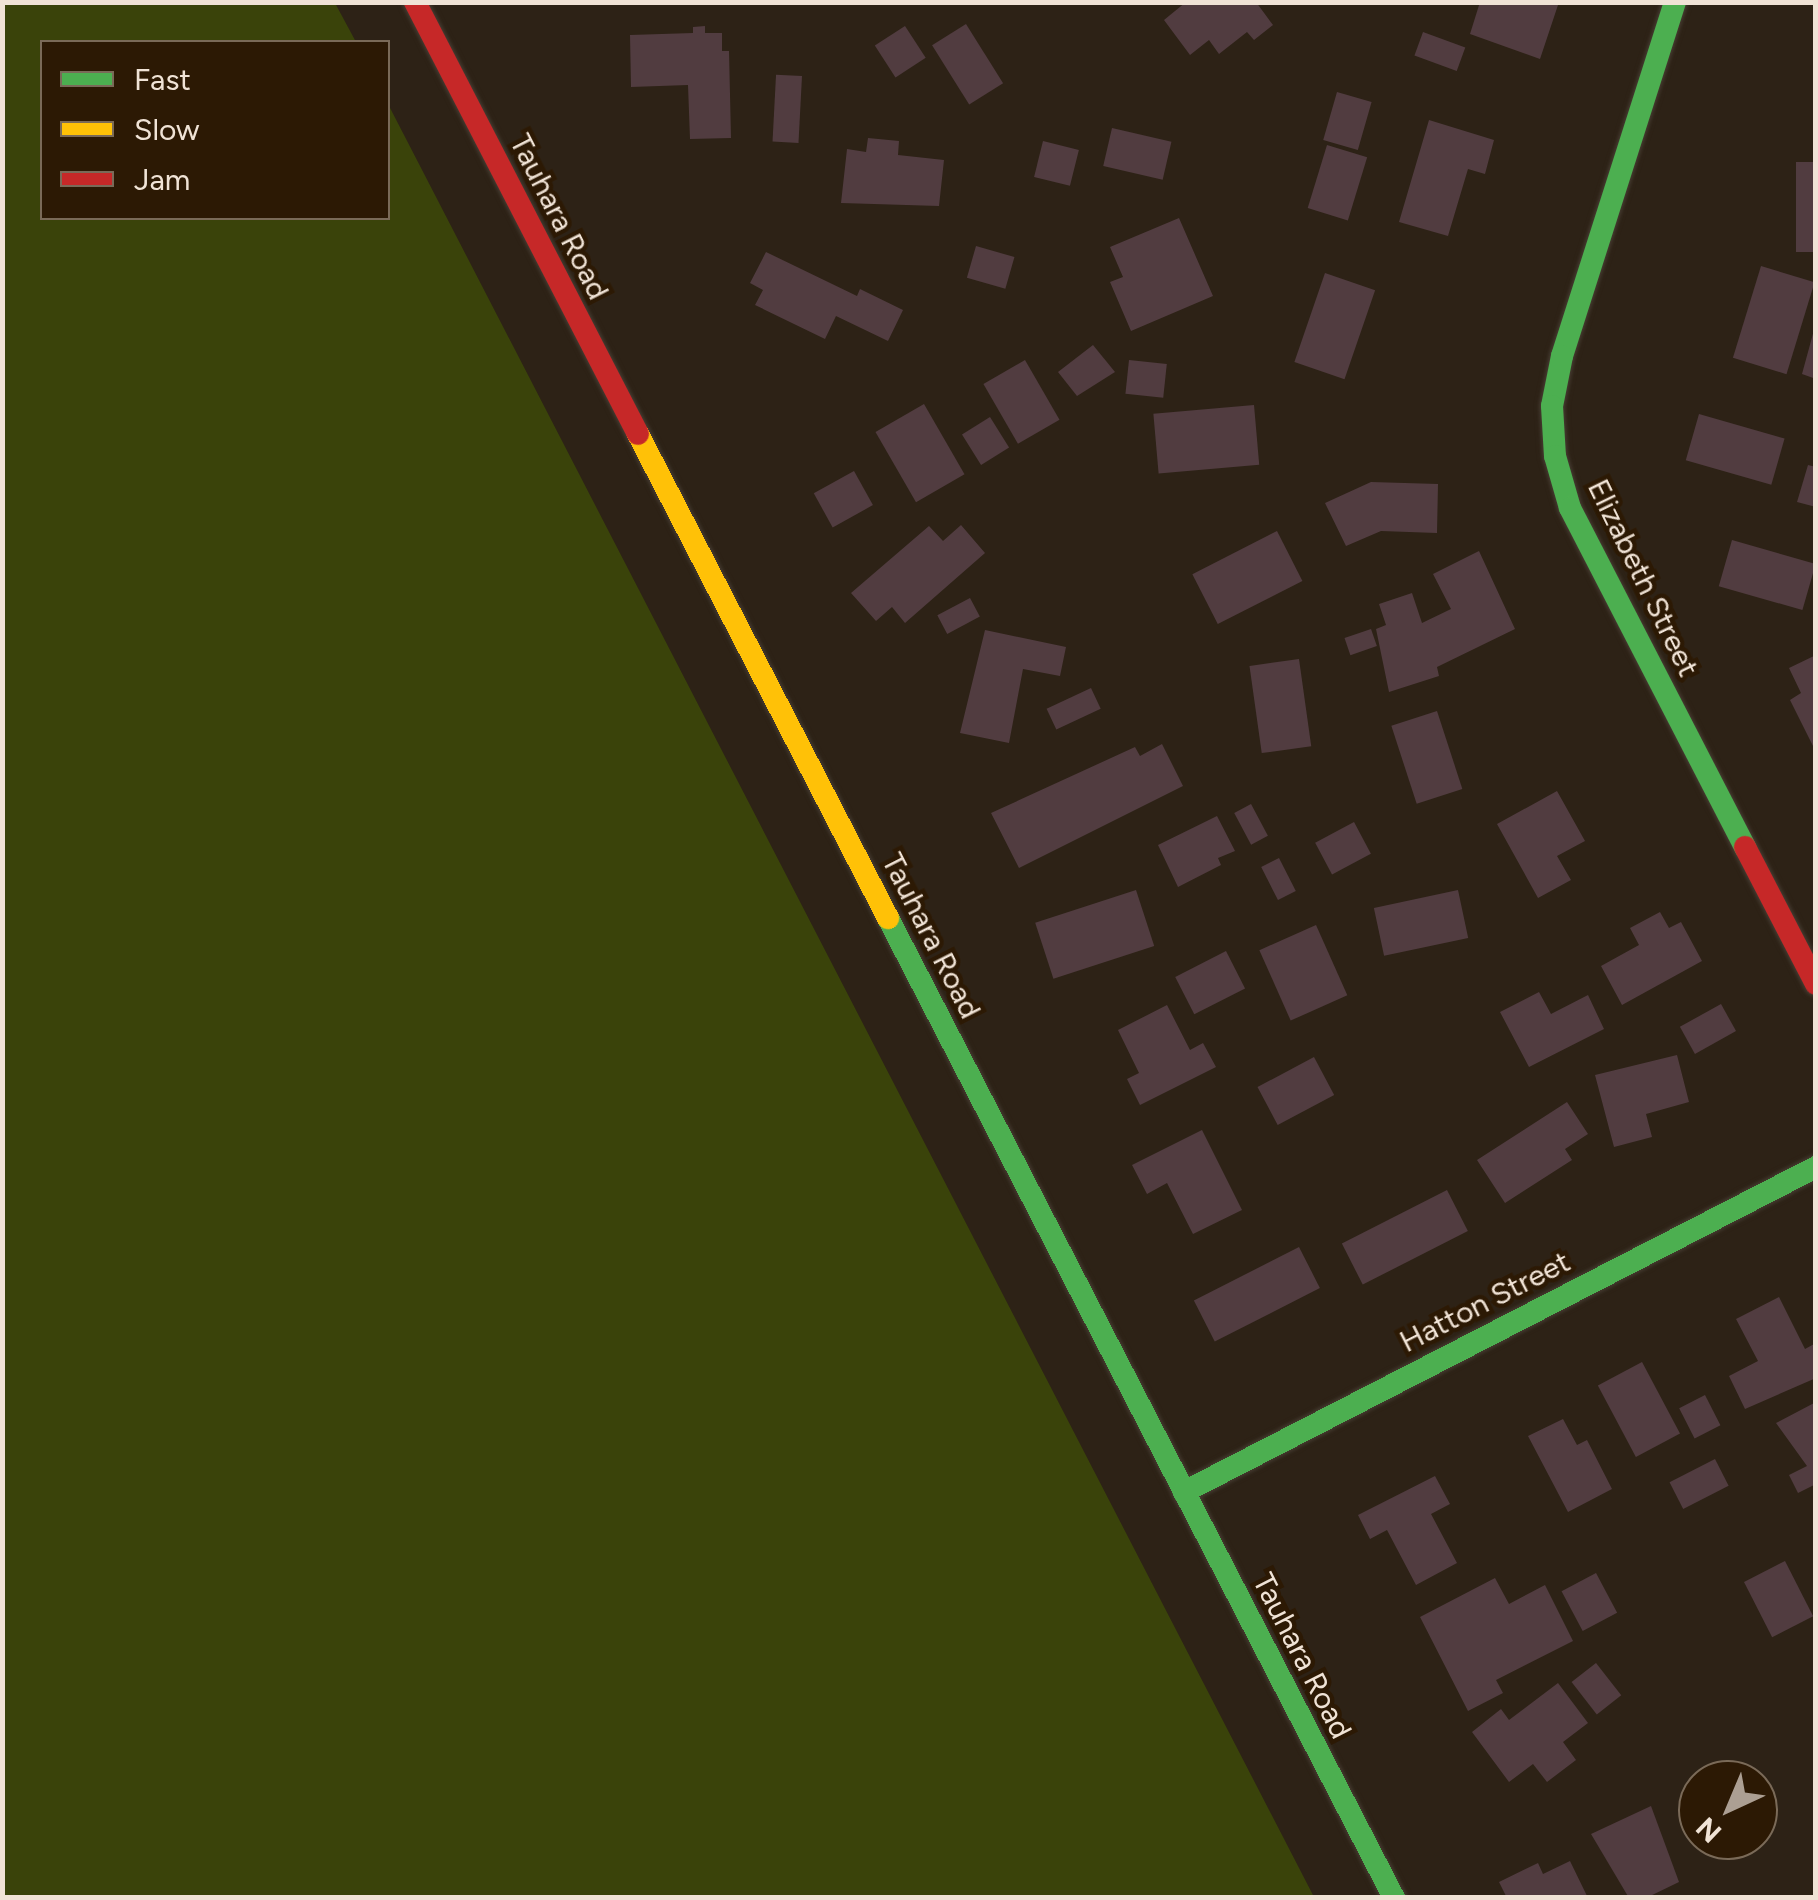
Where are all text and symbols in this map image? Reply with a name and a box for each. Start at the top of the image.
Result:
legend [40,40,390,220]
text: Fast [134,61,191,98]
text: Slow [134,111,200,148]
street label: Tauhara Road [502,128,616,306]
text: Jam [134,161,190,198]
street label: Elizabeth Street [1580,474,1706,682]
street label: Tauhara Road [874,847,988,1025]
street label: Hatton Street [1394,1244,1576,1360]
street label: Tauhara Road [1245,1567,1359,1745]
north arrow [1678,1760,1778,1860]
text: N [1689,1810,1728,1850]

